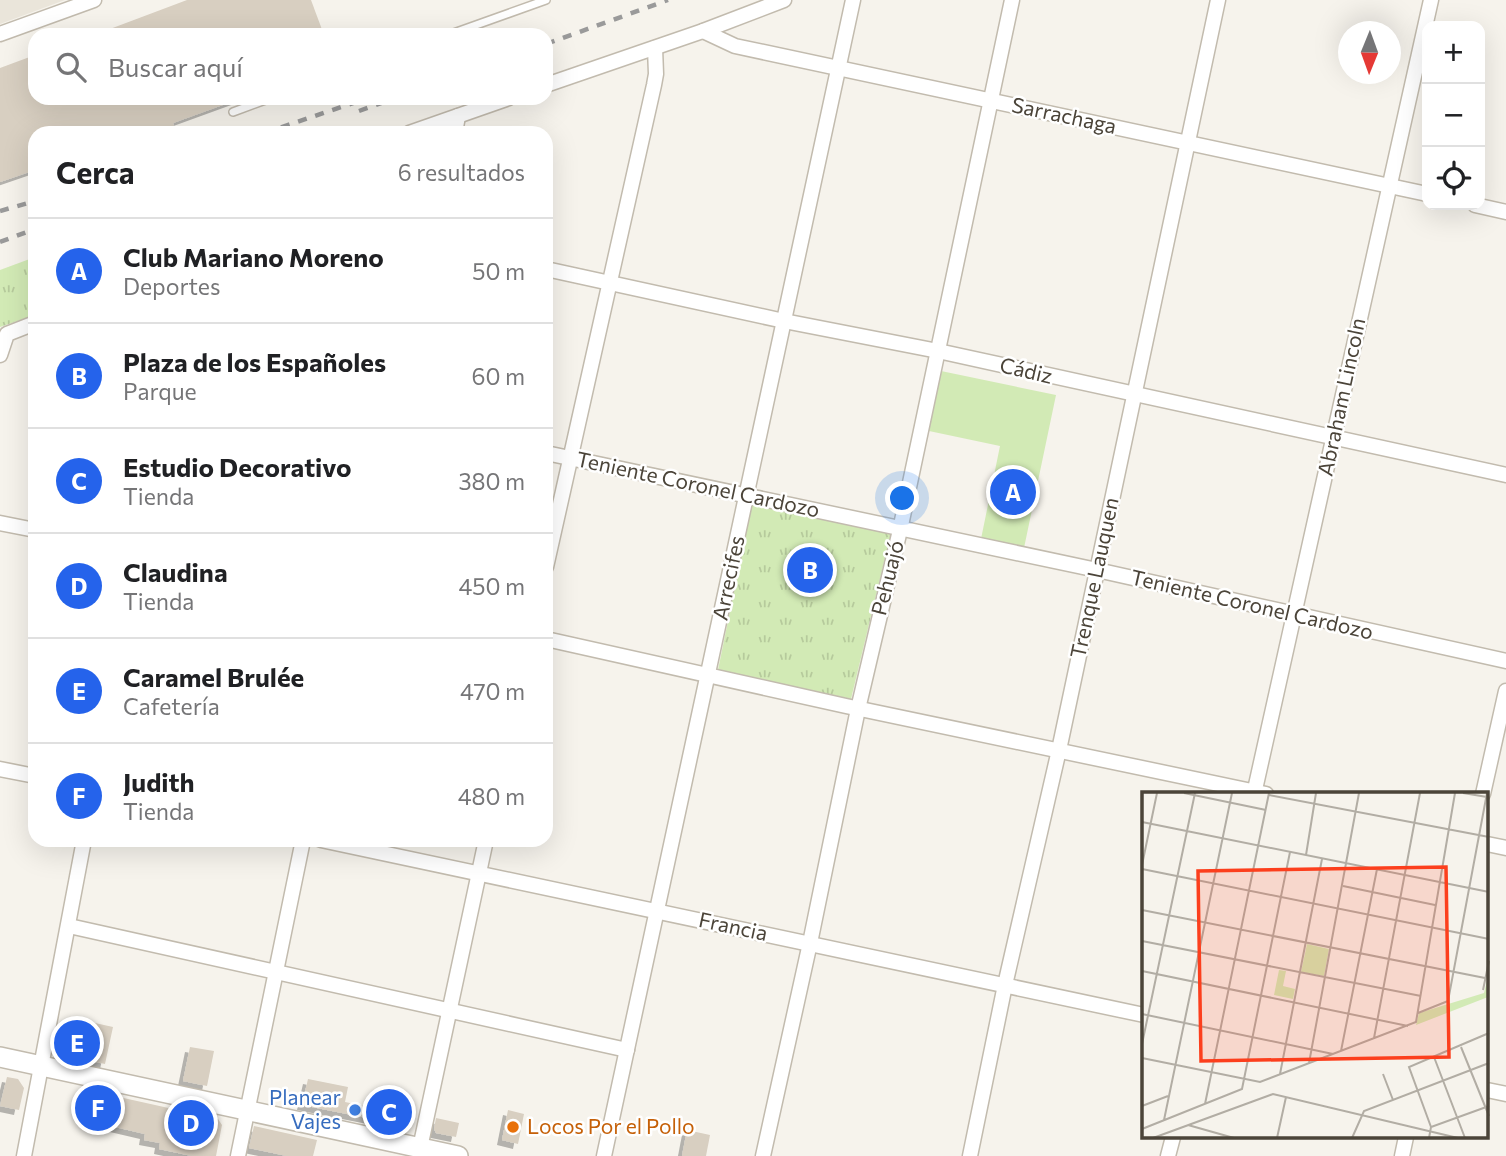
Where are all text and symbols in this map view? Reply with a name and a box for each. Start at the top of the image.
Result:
north arrow [1338,21,1401,84]
map controls [1422,21,1485,210]
button: + [1422,21,1485,84]
search box [28,28,553,105]
icon: search [52,48,90,86]
text: Buscar aquí [108,51,243,82]
button: − [1422,84,1485,147]
street label: Sarrachaga [1010,91,1119,138]
button: locate [1422,147,1485,210]
text: Cerca [56,153,135,190]
text: 6 resultados [398,158,525,186]
text: Club Mariano Moreno [123,241,384,272]
text: A [71,257,87,285]
text: 50 m [472,257,525,285]
text: Deportes [123,272,220,300]
street label: Abraham Lincoln [1312,315,1370,478]
text: Plaza de los Españoles [123,346,386,377]
street label: Cádiz [998,351,1055,388]
text: B [71,362,87,390]
text: 60 m [472,362,525,390]
text: Parque [123,377,197,405]
street label: Teniente Coronel Cardozo [574,446,822,522]
text: Estudio Decorativo [123,451,351,482]
pin: A [990,466,1036,518]
text: C [71,467,87,495]
text: 380 m [458,467,525,495]
your location [885,481,919,515]
text: Tienda [123,482,194,510]
street label: Trenque Lauquen [1064,495,1123,660]
street label: Arrecifes [706,533,749,622]
street label: Pehuajó [865,537,908,618]
pin: B [787,544,833,596]
text: Claudina [123,556,228,587]
street label: Teniente Coronel Cardozo [1129,563,1376,644]
text: D [71,572,87,600]
text: 450 m [459,572,525,600]
text: Tienda [123,587,194,615]
text: Caramel Brulée [123,661,304,692]
text: E [72,677,86,705]
text: 470 m [460,677,525,705]
text: Cafetería [123,692,220,720]
text: Judith [123,766,195,797]
text: F [72,782,86,810]
text: 480 m [458,782,525,810]
inset map [1142,792,1488,1138]
text: Tienda [123,797,194,825]
street label: Francia [697,906,770,945]
pin: E [54,1017,100,1069]
pin: F [75,1082,121,1134]
place label: Planear Vajes [269,1084,341,1133]
pin: C [366,1086,412,1138]
pin: D [168,1097,214,1149]
marker: Planear Vajes [347,1102,363,1118]
place label: Locos Por el Pollo [527,1113,695,1138]
marker: Locos Por el Pollo [505,1119,521,1135]

